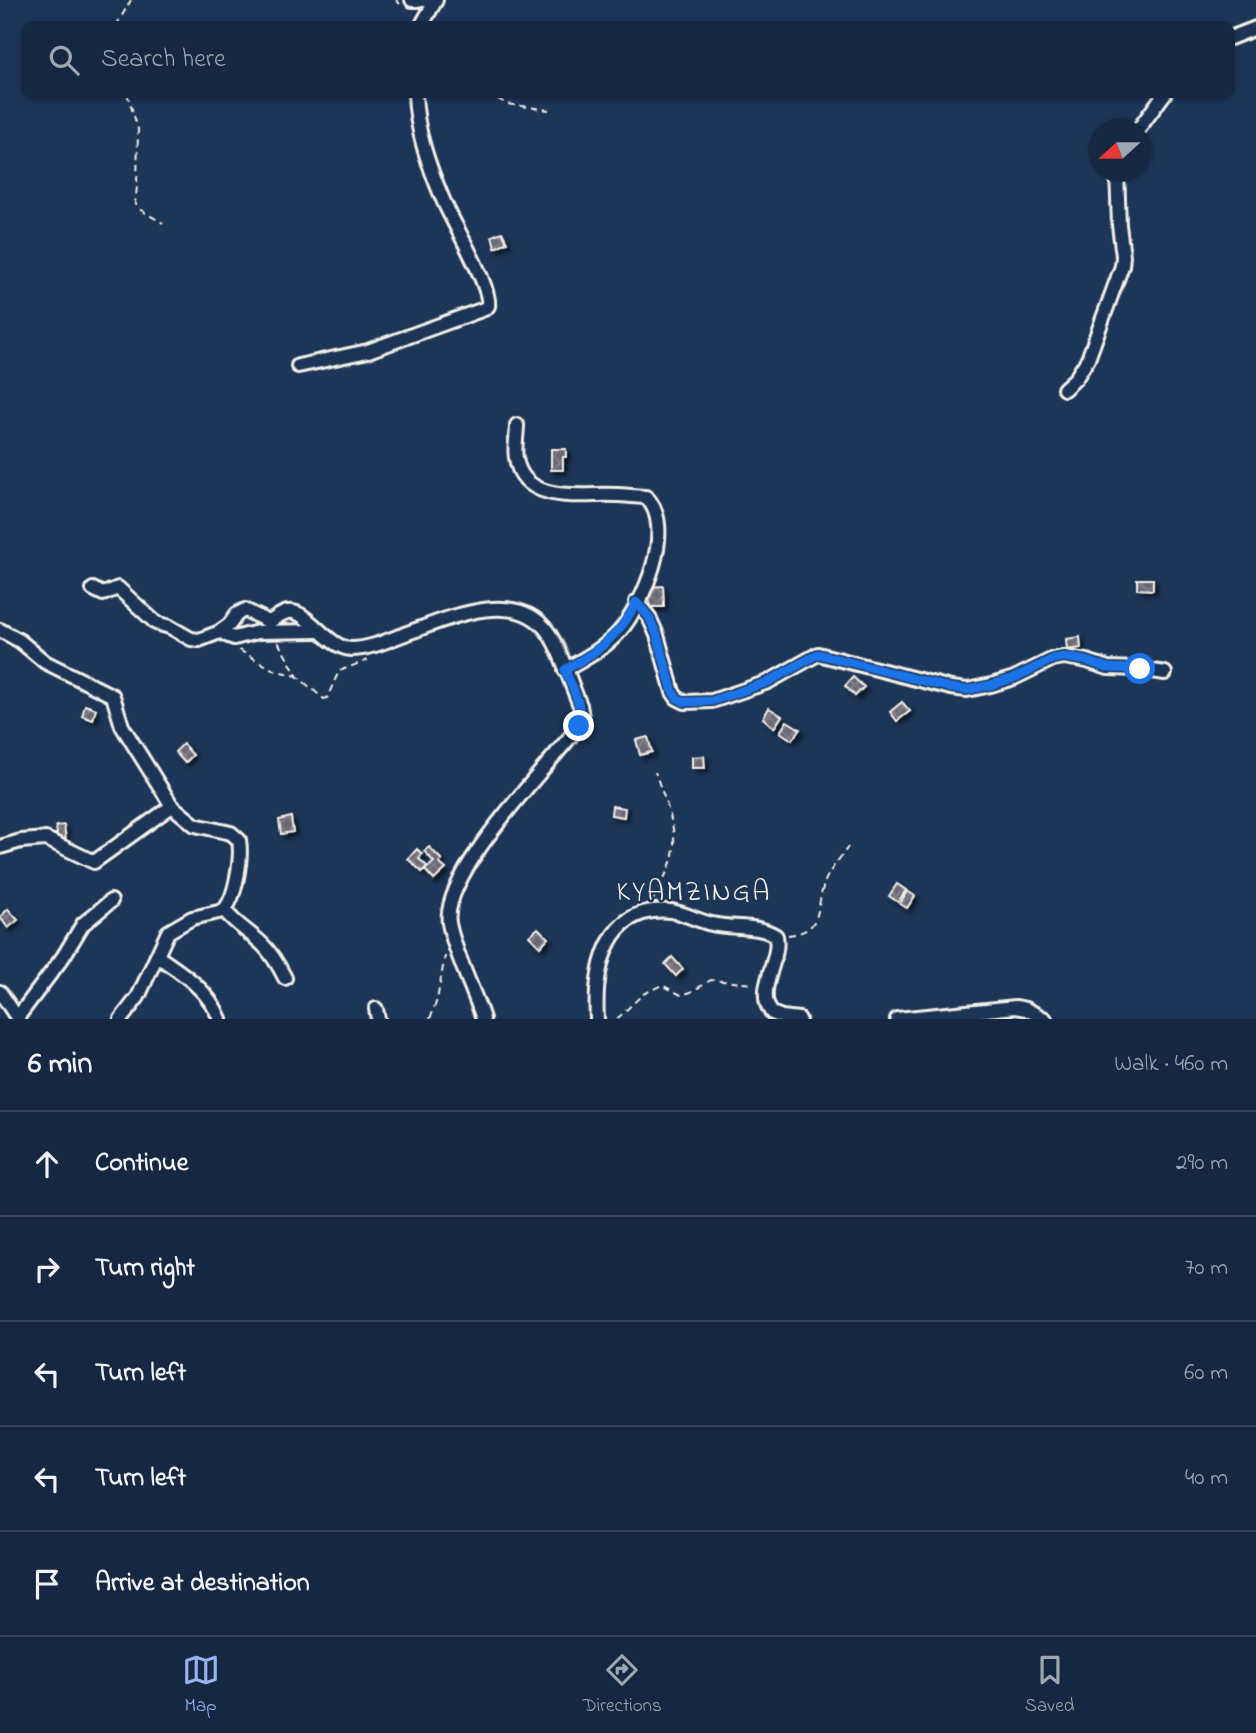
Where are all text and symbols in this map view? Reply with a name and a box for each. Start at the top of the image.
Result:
search box [21,21,1235,98]
icon: search [45,41,83,79]
text: Search here [101,41,226,79]
north arrow [1088,119,1151,182]
route start [1124,653,1155,684]
route end [563,710,594,741]
district label: KYAMZINGA [617,873,771,914]
text: 6 min [28,1043,92,1087]
text: Walk · 460 m [1114,1048,1228,1081]
icon: ahead [28,1145,66,1183]
text: Continue [95,1145,188,1183]
text: 290 m [1176,1147,1228,1180]
icon: right [28,1250,66,1288]
text: Turn right [95,1250,195,1288]
text: 70 m [1185,1252,1228,1285]
icon: left [28,1355,66,1393]
text: Turn left [95,1355,186,1393]
text: 60 m [1184,1357,1228,1390]
icon: left [28,1460,66,1498]
text: Turn left [95,1460,186,1498]
text: 40 m [1185,1462,1228,1495]
icon: arrive [28,1565,66,1603]
text: Arrive at destination [95,1565,310,1603]
tab: Map [182,1651,220,1720]
tab: Directions [583,1651,662,1720]
tab: Saved [1025,1651,1074,1720]

